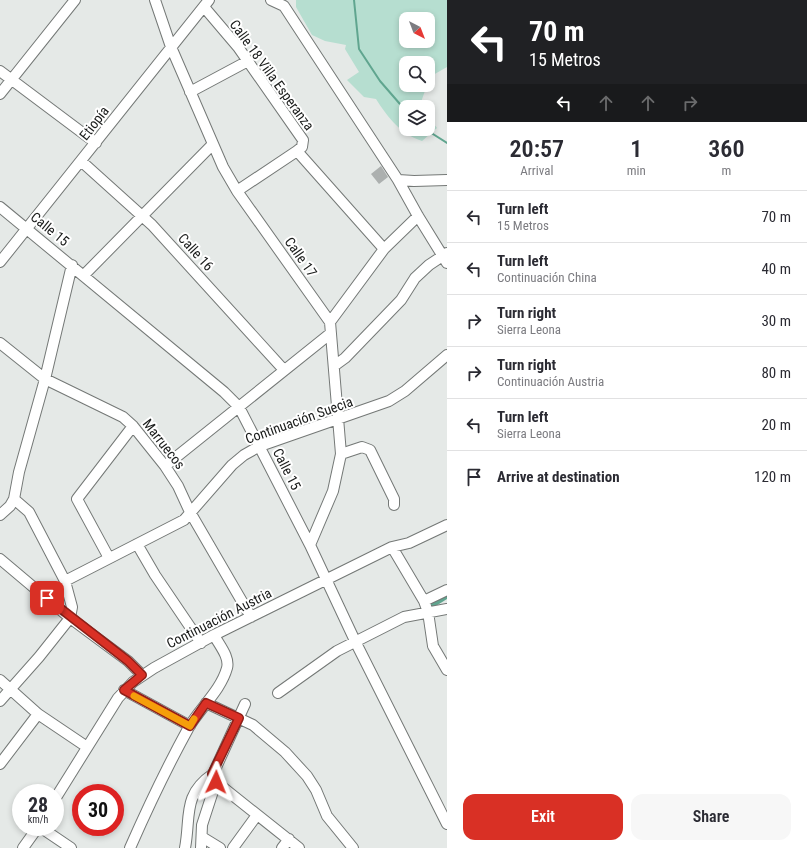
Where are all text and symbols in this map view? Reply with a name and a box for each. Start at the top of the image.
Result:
north arrow [399,12,435,48]
map controls [399,12,435,136]
text: 70 m [529,15,585,48]
icon: left [463,16,515,68]
street label: Calle 18 Villa Esperanza [227,17,317,133]
text: 15 Metros [529,49,601,70]
button: search [399,56,435,92]
icon: left [553,92,575,114]
icon: ahead [595,92,617,114]
icon: ahead [637,92,659,114]
icon: right [679,92,701,114]
button: layers [399,100,435,136]
street label: Etiopía [76,103,112,143]
text: 20:57 [510,135,564,163]
text: 1 [630,135,642,163]
text: 360 [708,135,744,163]
text: Arrival [520,163,553,178]
text: min [627,163,646,178]
text: m [721,163,731,178]
text: Turn left [497,200,548,218]
icon: left [463,206,485,228]
text: 70 m [761,208,791,226]
street label: Calle 15 [28,209,72,249]
text: 15 Metros [497,218,549,233]
street label: Calle 16 [175,230,217,274]
street label: Calle 17 [282,234,320,280]
text: Turn left [497,252,548,270]
icon: left [463,258,485,280]
text: 40 m [761,260,791,278]
text: Continuación China [497,270,597,285]
text: Turn right [497,304,556,322]
icon: right [463,310,485,332]
text: 30 m [761,312,791,330]
text: Sierra Leona [497,322,561,337]
text: Turn right [497,356,556,374]
icon: right [463,362,485,384]
text: 80 m [761,364,791,382]
text: Continuación Austria [497,374,604,389]
street label: Continuación Suecia [243,393,355,447]
text: Turn left [497,408,548,426]
icon: left [463,414,485,436]
street label: Marruecos [140,416,188,472]
text: 20 m [761,416,791,434]
text: Sierra Leona [497,426,561,441]
street label: Calle 15 [270,445,304,493]
icon: arrive [463,466,485,488]
text: Arrive at destination [497,468,620,486]
text: 120 m [754,468,791,486]
pin [30,581,64,615]
street label: Continuación Austria [164,585,274,651]
icon: arrive [36,587,58,609]
position arrow [195,761,237,803]
speed limit sign: 30 [72,784,124,836]
text: 28 [28,793,48,817]
button: Exit [463,794,623,840]
button: Share [631,794,791,840]
text: km/h [28,814,48,825]

